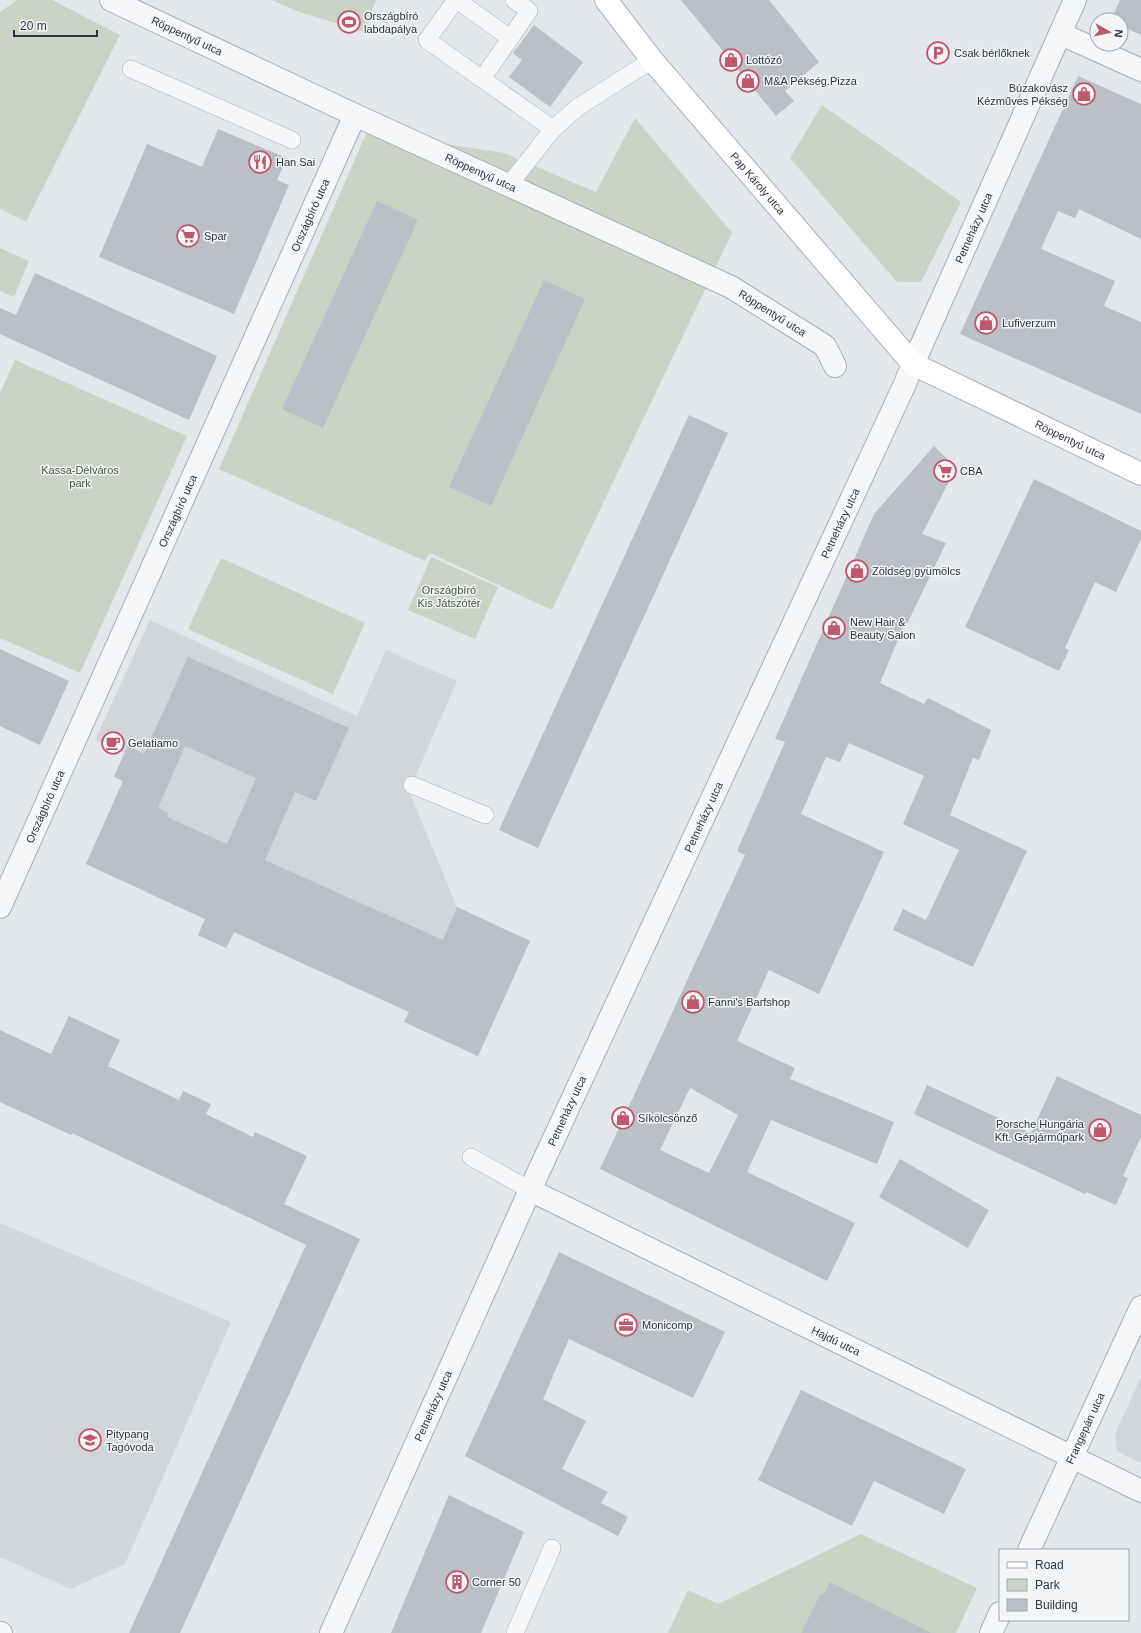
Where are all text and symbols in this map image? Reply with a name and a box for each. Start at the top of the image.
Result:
sports icon: Országbíró labdapálya [336,9,362,35]
place label: Országbíró labdapálya [364,10,418,35]
scale bar [14,12,97,38]
north arrow [1089,12,1129,52]
street label: Röppentyű utca [150,14,225,58]
text: 20 m [20,19,47,33]
text: N [1112,29,1125,38]
parking icon: Csak bérlőknek [925,40,951,66]
shop icon: Lottózó [718,47,744,73]
place label: Csak bérlőknek [954,47,1030,59]
place label: Lottózó [746,54,782,66]
shop icon: M&A Pékség.Pizza [735,68,761,94]
place label: M&A Pékség.Pizza [764,75,858,87]
shop icon: Búzakovász Kézműves Pékség [1071,81,1097,107]
place label: Búzakovász Kézműves Pékség [977,82,1068,107]
restaurant icon: Han Sai [247,149,273,175]
street label: Pap Károly utca [728,150,788,217]
street label: Röppentyű utca [443,151,519,194]
place label: Han Sai [276,156,315,168]
street label: Országbíró utca [289,176,332,254]
street label: Petneházy utca [953,190,995,265]
supermarket icon: Spar [175,223,201,249]
place label: Spar [204,230,228,242]
street label: Röppentyű utca [736,287,809,339]
shop icon: Lufiverzum [973,310,999,336]
place label: Lufiverzum [1002,317,1056,329]
street label: Röppentyű utca [1033,418,1109,462]
supermarket icon: CBA [932,458,958,484]
park label: Kassa-Délváros park [41,464,119,489]
place label: CBA [960,465,983,477]
street label: Országbíró utca [156,472,199,549]
street label: Petneházy utca [819,486,862,560]
shop icon: Zöldség gyümölcs [844,558,870,584]
place label: Zöldség gyümölcs [872,565,961,577]
park label: Országbíró Kis Játszótér [418,584,481,609]
shop icon: New Hair & Beauty Salon [821,615,847,641]
place label: New Hair & Beauty Salon [850,616,915,641]
cafe icon: Gelatiamo [100,730,126,756]
place label: Gelatiamo [128,737,178,749]
street label: Országbíró utca [23,768,67,845]
street label: Petneházy utca [682,779,725,854]
shop icon: Fanni's Barfshop [680,989,706,1015]
place label: Fanni's Barfshop [708,996,790,1008]
street label: Petneházy utca [545,1073,589,1148]
shop icon: Síkölcsönző [610,1105,636,1131]
place label: Síkölcsönző [638,1112,697,1124]
shop icon: Porsche Hungária Kft. Gépjárműpark [1087,1117,1113,1143]
place label: Porsche Hungária Kft. Gépjárműpark [995,1118,1085,1143]
office icon: Monicomp [613,1312,639,1338]
place label: Monicomp [642,1319,693,1331]
street label: Hajdú utca [810,1324,863,1358]
street label: Petneházy utca [412,1368,454,1443]
street label: Frangepán utca [1063,1390,1107,1466]
school or university icon: Pitypang Tagóvoda [77,1427,103,1453]
place label: Pitypang Tagóvoda [106,1428,155,1453]
legend [999,1549,1129,1621]
text: Road [1035,1558,1064,1572]
building icon: Corner 50 [444,1569,470,1595]
place label: Corner 50 [472,1576,521,1588]
text: Park [1035,1578,1061,1592]
text: Building [1035,1598,1078,1612]

